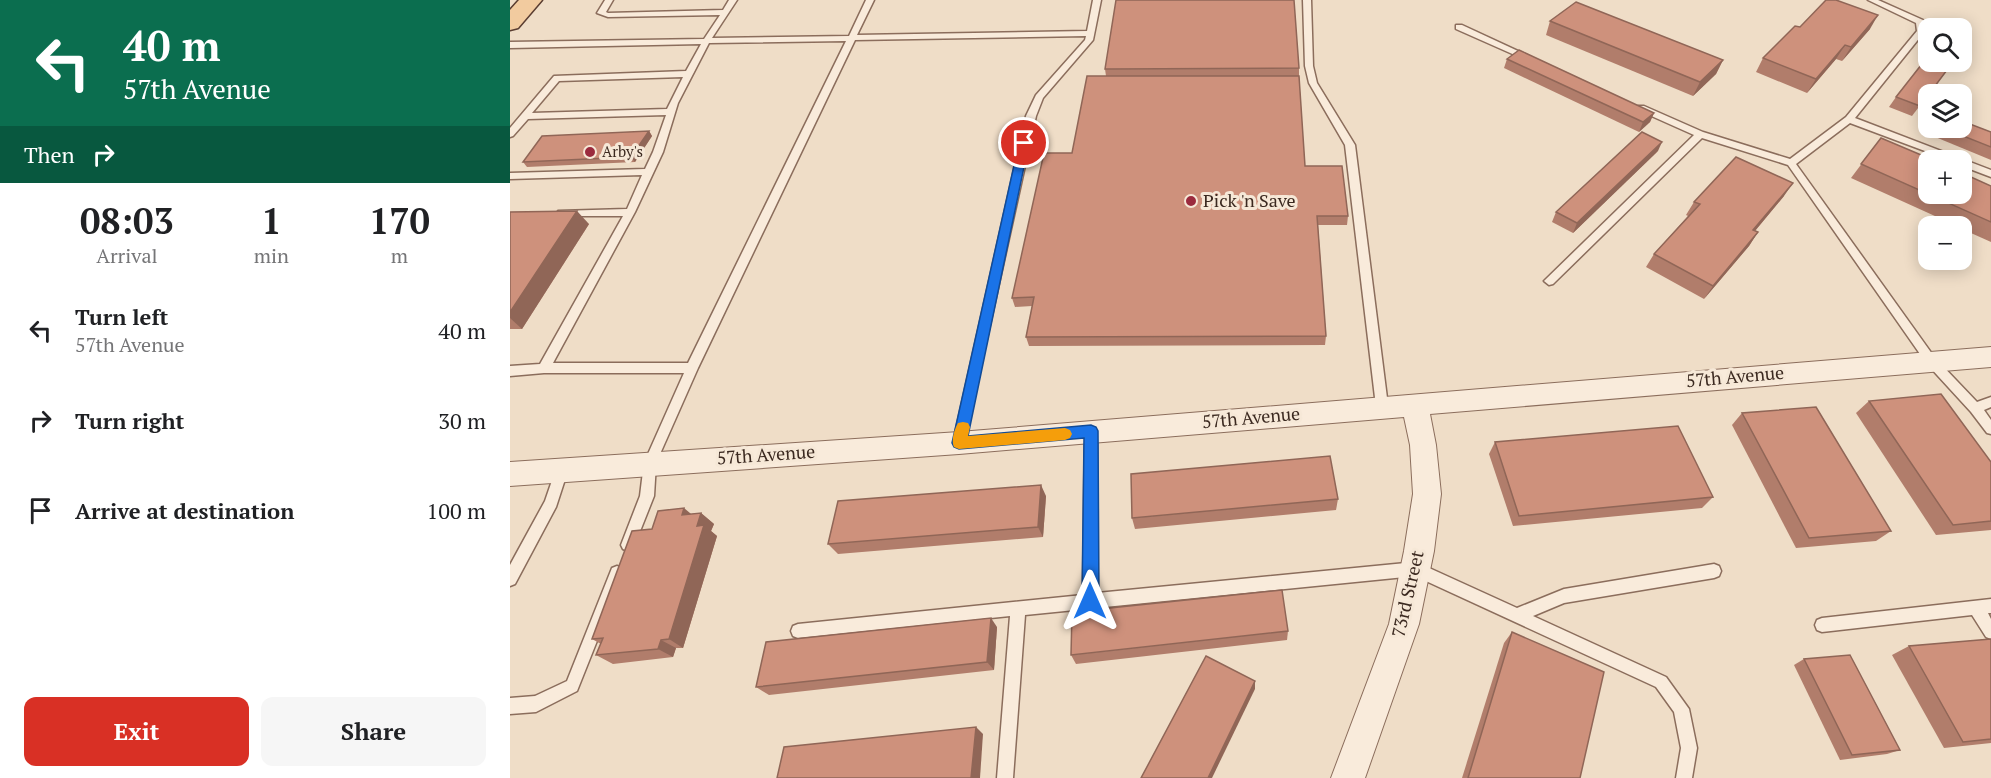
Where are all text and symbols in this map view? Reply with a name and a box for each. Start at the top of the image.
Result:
text: 40 m [123,17,221,73]
map controls [1918,18,1972,270]
button: search [1918,18,1972,72]
icon: left [24,24,102,102]
text: 57th Avenue [123,71,271,107]
button: layers [1918,84,1972,138]
pin [998,117,1049,168]
icon: arrive [1007,126,1040,159]
icon: right [87,138,120,171]
text: Then [24,140,75,169]
place label: Arby's [602,141,643,161]
marker: Arby's [583,145,597,159]
button: + [1918,150,1972,204]
place label: Pick 'n Save [1203,188,1296,212]
marker: Pick 'n Save [1184,194,1198,208]
text: 08:03 [80,197,174,244]
text: 1 [261,197,282,244]
text: 170 [369,197,430,244]
button: − [1918,216,1972,270]
text: Arrival [96,242,158,269]
text: min [254,242,289,269]
text: m [391,242,408,269]
text: Turn left [75,302,168,331]
icon: left [24,314,57,347]
text: 40 m [438,316,486,345]
text: 57th Avenue [75,331,185,358]
street label: 57th Avenue [1685,360,1785,392]
street label: 57th Avenue [1201,401,1301,433]
icon: right [24,404,57,437]
text: Turn right [75,406,184,435]
text: 30 m [438,406,486,435]
street label: 57th Avenue [716,439,816,469]
icon: arrive [24,494,57,527]
text: Arrive at destination [75,496,294,525]
text: 100 m [426,496,486,525]
street label: 73rd Street [1385,548,1429,640]
position arrow [1058,569,1122,633]
button: Exit [24,697,249,766]
button: Share [261,697,486,766]

